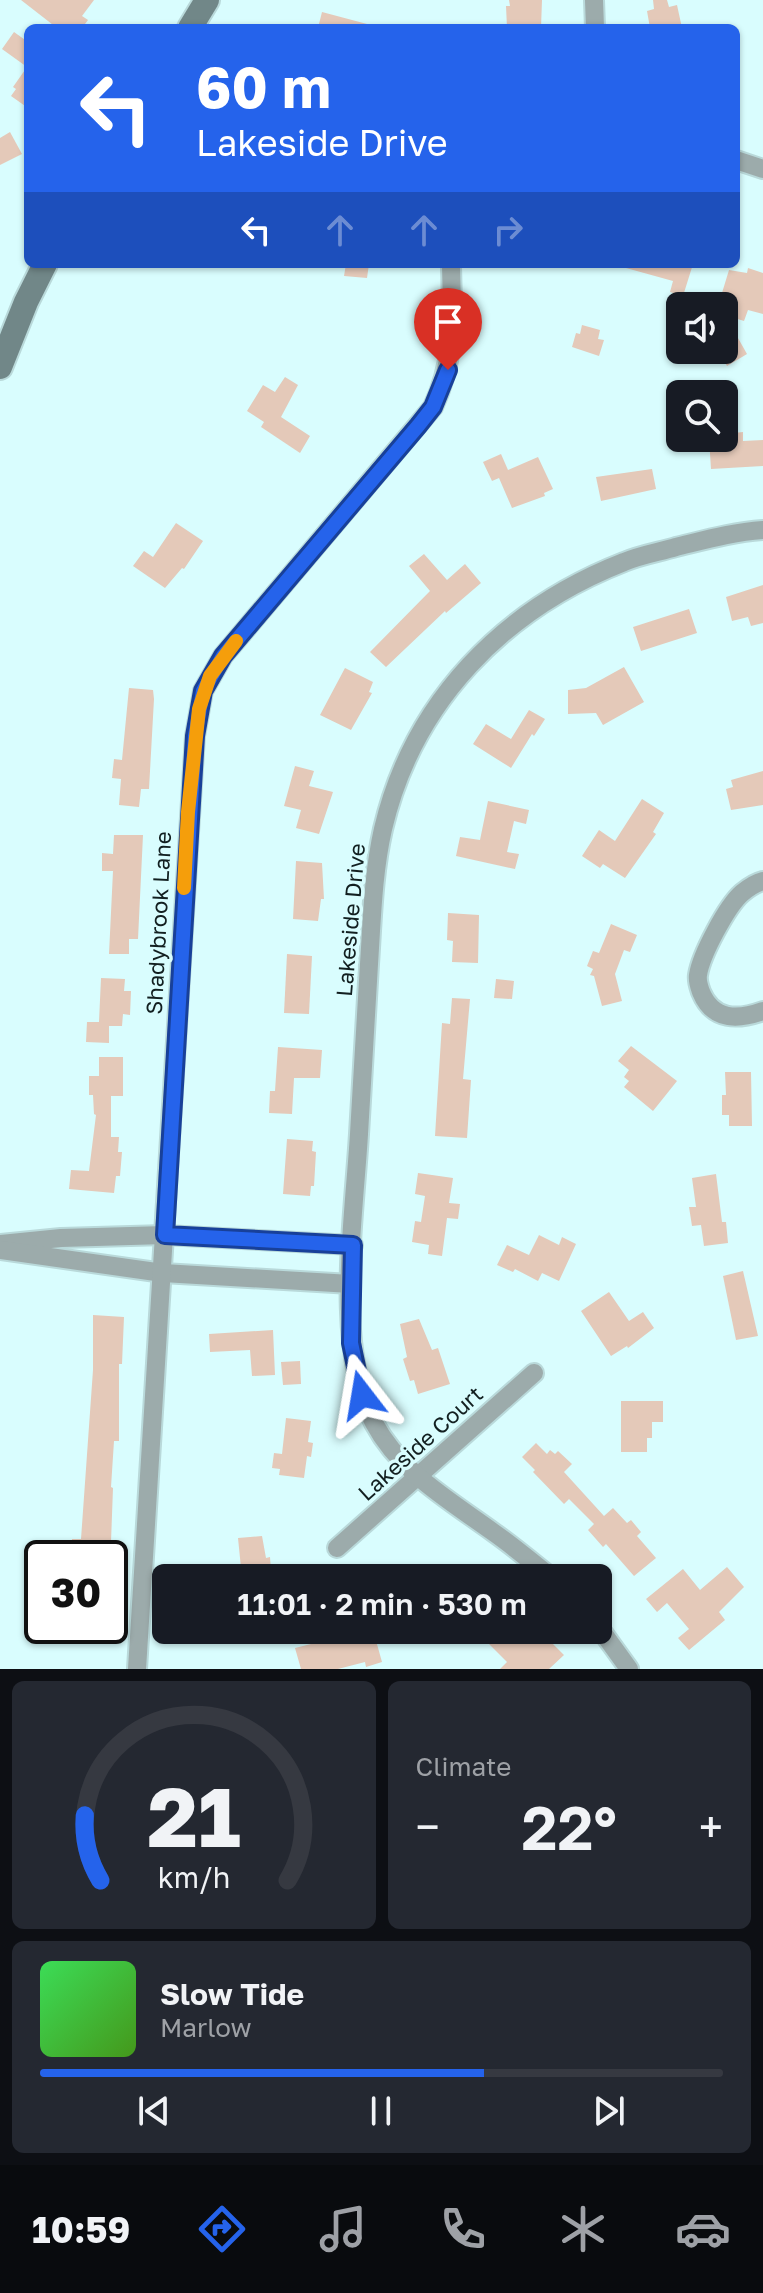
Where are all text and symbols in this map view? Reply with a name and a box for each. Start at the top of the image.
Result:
text: 60 m [196,53,331,120]
icon: left [64,56,168,160]
text: Lakeside Drive [196,121,448,164]
icon: left [234,208,278,252]
icon: ahead [318,208,362,252]
icon: ahead [402,208,446,252]
icon: right [486,208,530,252]
pin [414,288,482,370]
map controls [666,292,738,452]
button: sound [666,292,738,364]
icon: arrive [426,300,470,344]
button: search [666,380,738,452]
street label: Shadybrook Lane [140,831,176,1015]
street label: Lakeside Drive [330,842,370,998]
position arrow [320,1353,404,1437]
street label: Lakeside Court [352,1380,488,1506]
speed limit sign: 30 [24,1540,128,1644]
text: 11:01 · 2 min · 530 m [237,1586,527,1622]
text: Climate [416,1751,511,1782]
text: 21 [147,1765,241,1865]
text: 22° [522,1791,617,1863]
text: − [416,1800,440,1853]
text: + [699,1800,723,1853]
text: km/h [157,1860,230,1894]
text: Slow Tide [160,1976,304,2012]
text: Marlow [160,2012,252,2043]
icon: previous [132,2089,176,2133]
icon: pause [359,2089,403,2133]
icon: next [587,2089,631,2133]
icon: directions [194,2201,250,2257]
icon: music [315,2201,371,2257]
icon: phone [435,2201,491,2257]
icon: climate [555,2201,611,2257]
icon: car [675,2201,731,2257]
text: 10:59 [32,2208,130,2251]

